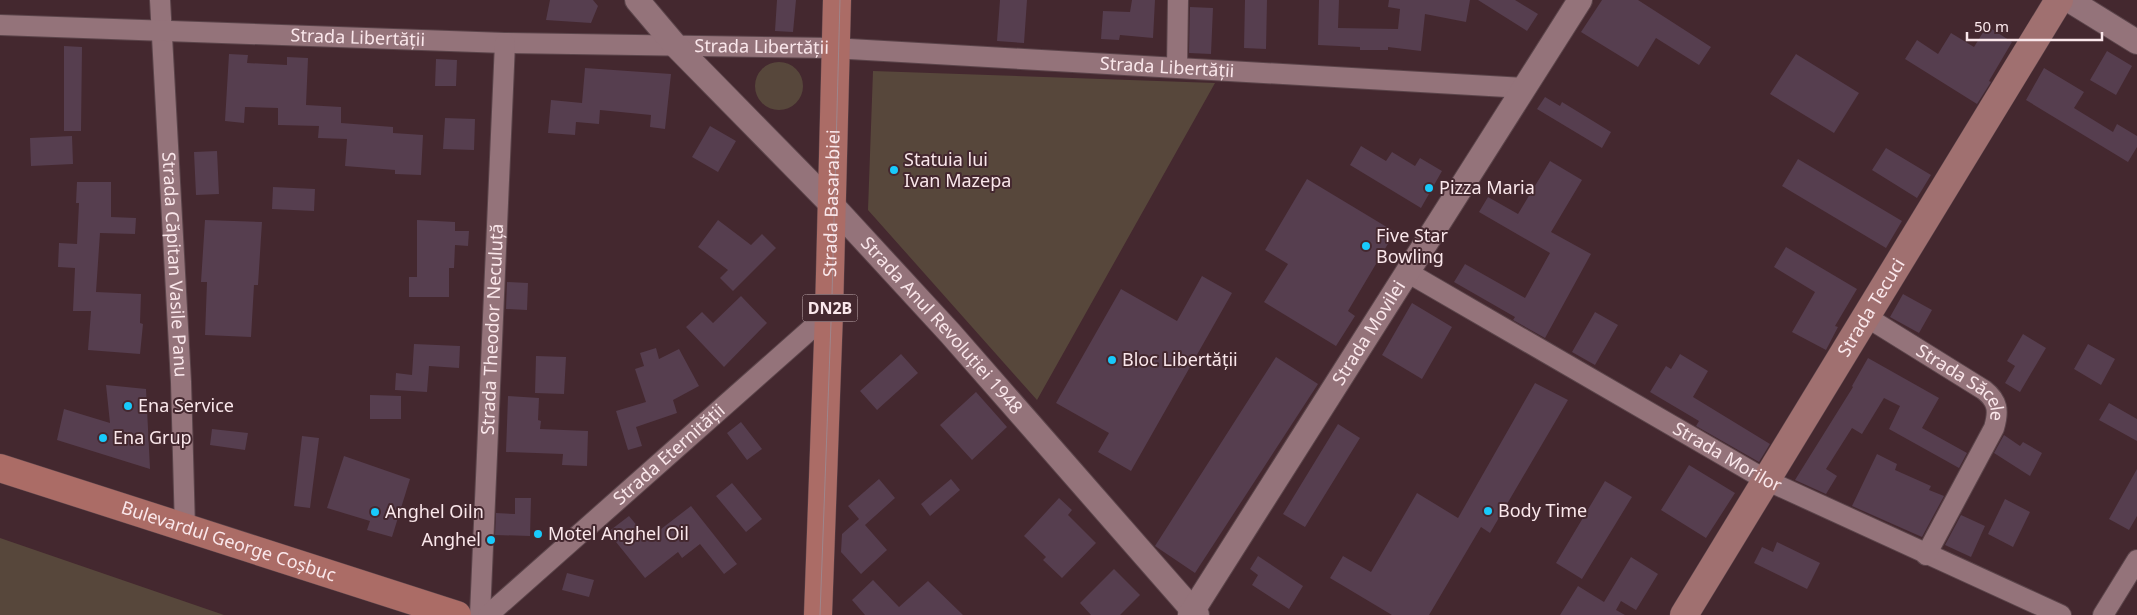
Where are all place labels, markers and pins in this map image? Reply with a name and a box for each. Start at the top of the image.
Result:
place label: Statuia lui Ivan Mazepa [904,147,1011,192]
marker: Statuia lui Ivan Mazepa [888,164,900,176]
place label: Pizza Maria [1439,175,1535,199]
marker: Pizza Maria [1423,182,1435,194]
place label: Five Star Bowling [1376,223,1448,268]
marker: Five Star Bowling [1360,240,1372,252]
place label: Bloc Libertății [1122,347,1238,371]
marker: Bloc Libertății [1106,354,1118,366]
place label: Ena Service [138,393,234,417]
marker: Ena Service [122,400,134,412]
place label: Ena Grup [113,425,192,449]
marker: Ena Grup [97,432,109,444]
place label: Body Time [1498,498,1587,522]
place label: Anghel Oiln [385,499,484,523]
marker: Body Time [1482,505,1494,517]
marker: Anghel Oiln [369,506,381,518]
place label: Motel Anghel Oil [548,521,689,545]
place label: Anghel [421,527,481,551]
marker: Motel Anghel Oil [532,528,544,540]
marker: Anghel [485,534,497,546]

